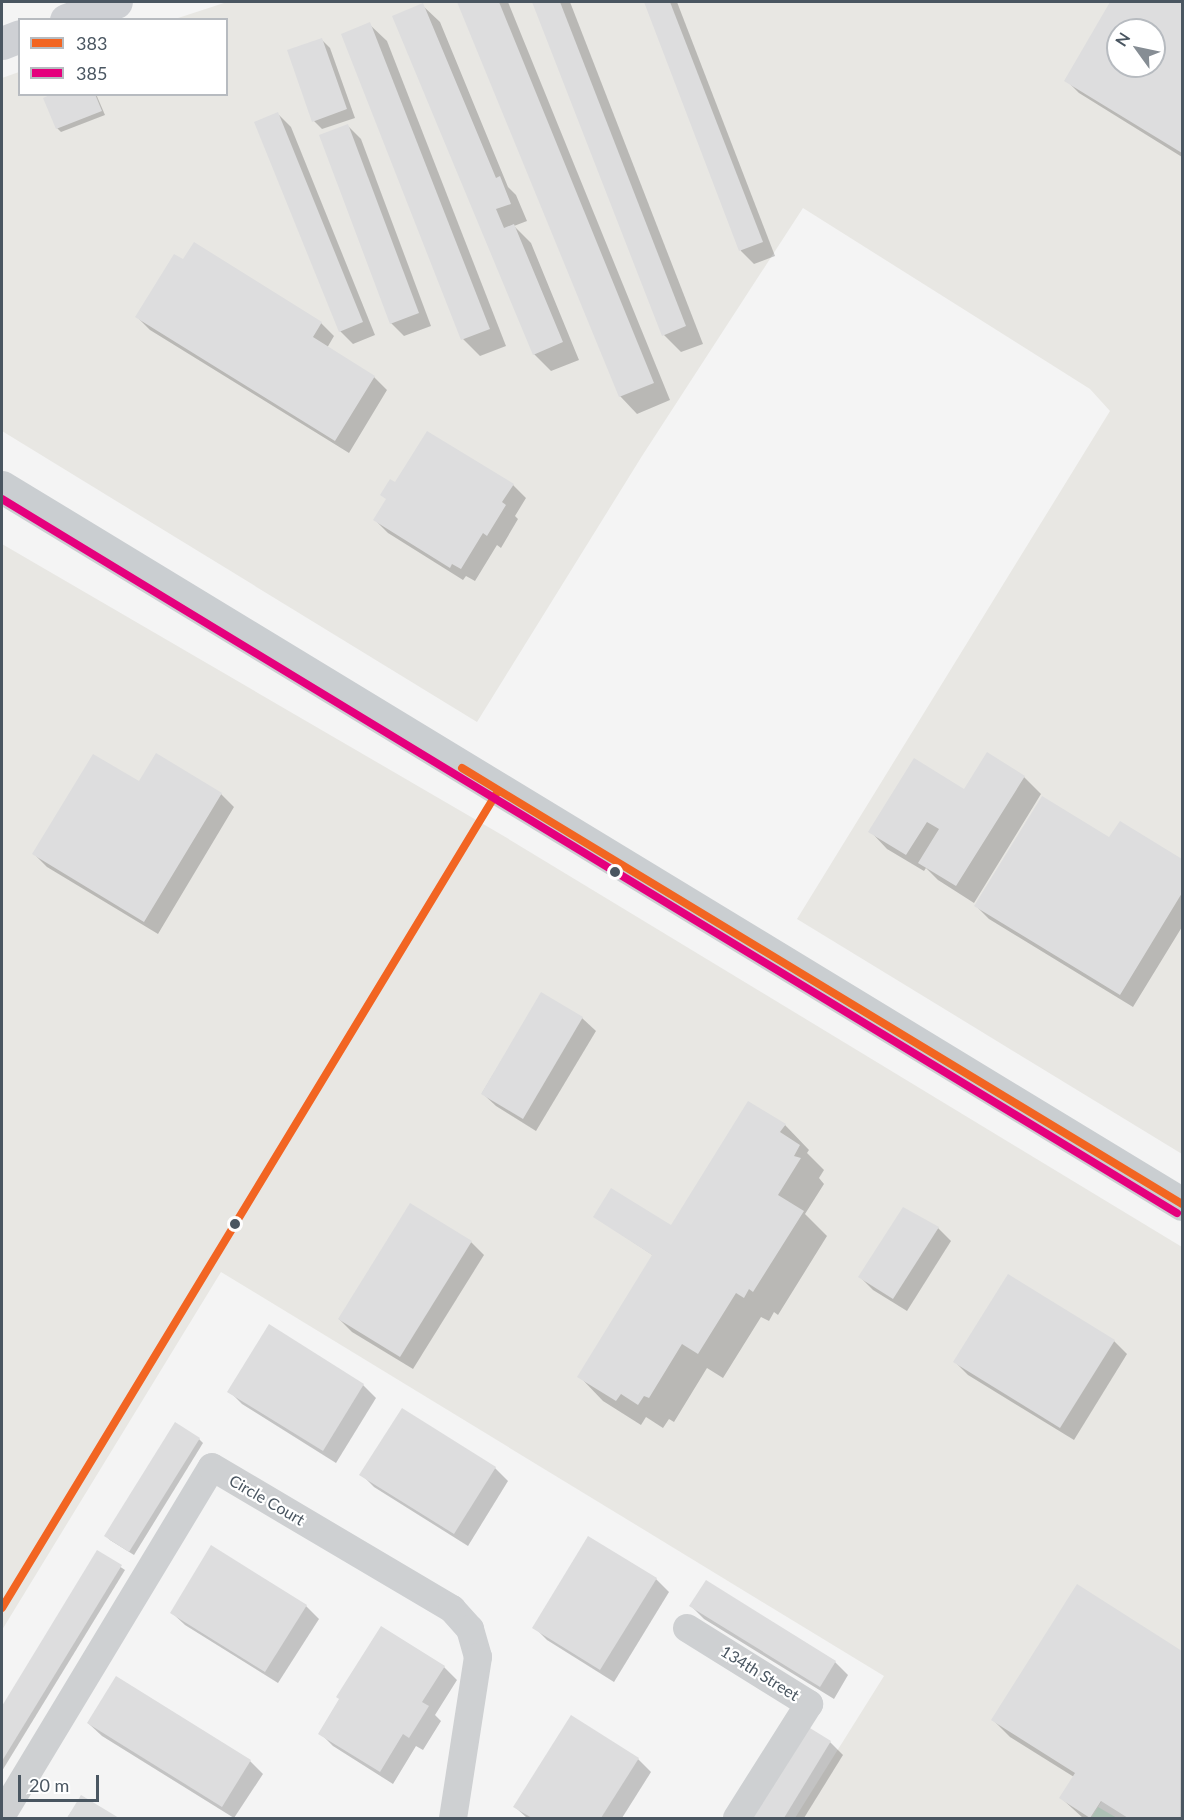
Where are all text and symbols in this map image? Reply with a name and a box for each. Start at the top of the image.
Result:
legend [18,18,228,96]
north arrow [1106,18,1166,78]
text: N [1111,29,1133,49]
text: 383 [76,32,107,54]
text: 385 [76,62,107,84]
unlabelled marker [609,866,621,878]
unlabelled marker [229,1218,241,1230]
street label: Circle Court [226,1471,308,1529]
street label: 134th Street [717,1641,803,1705]
scale bar [21,1763,102,1801]
text: 20 m [29,1774,69,1796]

